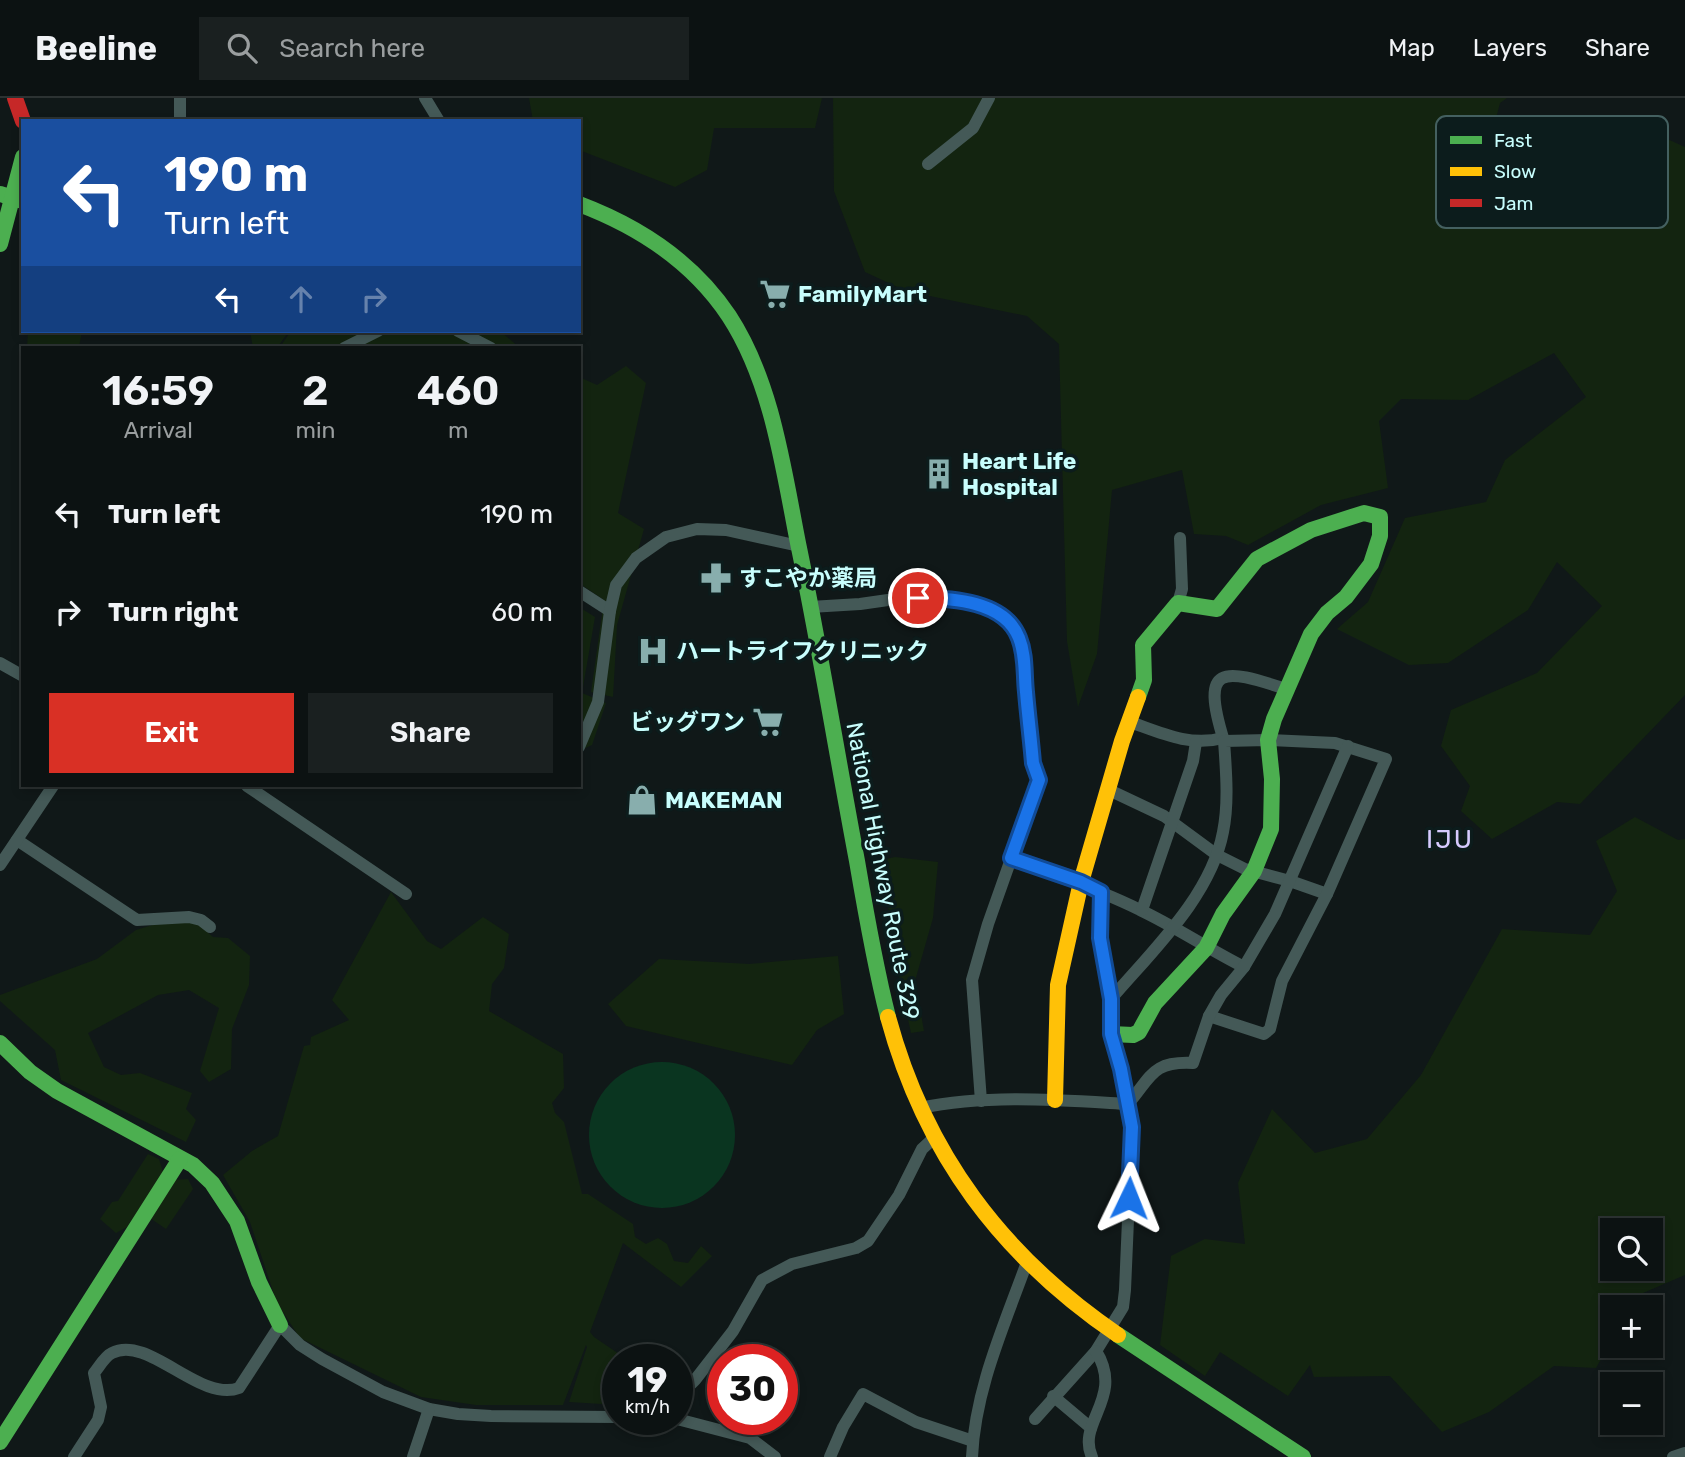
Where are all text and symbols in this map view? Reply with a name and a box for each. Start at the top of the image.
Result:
search box [199,17,689,80]
text: Beeline [35,29,157,68]
icon: search [223,29,261,67]
text: Search here [279,33,425,64]
text: Map [1388,34,1435,62]
text: Layers [1473,34,1547,62]
text: Share [1585,34,1650,62]
legend [1436,116,1668,228]
text: Fast [1494,129,1533,152]
text: 190 m [164,145,308,203]
icon: left [49,147,140,238]
text: Slow [1494,160,1536,183]
text: Jam [1494,192,1533,215]
text: Turn left [164,204,289,242]
supermarket icon: FamilyMart [758,277,792,311]
icon: left [209,280,247,318]
icon: ahead [282,280,320,318]
icon: right [355,280,393,318]
place label: FamilyMart [798,280,927,308]
text: 16:59 [102,366,214,416]
text: 2 [302,366,329,416]
text: 460 [417,366,500,416]
text: Arrival [124,416,193,444]
text: min [295,416,335,444]
text: m [448,416,468,444]
place label: Heart Life Hospital [962,447,1076,501]
building icon: Heart Life Hospital [922,457,956,491]
icon: left [49,495,87,533]
text: Turn left [108,499,220,530]
text: 190 m [480,499,553,530]
pharmacy icon: すこやか薬局 [699,561,733,595]
place label: すこやか薬局 [739,564,877,592]
pin [888,568,948,628]
icon: arrive [899,579,937,617]
icon: right [49,593,87,631]
text: Turn right [108,597,238,628]
text: 60 m [491,597,553,628]
hospital icon: ハートライフクリニック [636,634,670,668]
place label: ハートライフクリニック [676,637,929,665]
button: Exit [49,693,294,773]
button: Share [308,693,553,773]
supermarket icon: ビッグワン [751,705,785,739]
place label: ビッグワン [630,708,745,736]
street label: National Highway Route 329 [840,720,926,1022]
shop icon: MAKEMAN [625,783,659,817]
place label: MAKEMAN [665,786,783,814]
district label: IJU [1426,824,1474,855]
position arrow [1092,1161,1166,1235]
map controls [1600,1218,1663,1435]
button: search [1600,1218,1663,1281]
button: + [1600,1295,1663,1358]
speed limit sign: 30 [707,1344,798,1435]
text: 19 [628,1359,667,1401]
button: − [1600,1372,1663,1435]
text: km/h [625,1396,670,1418]

